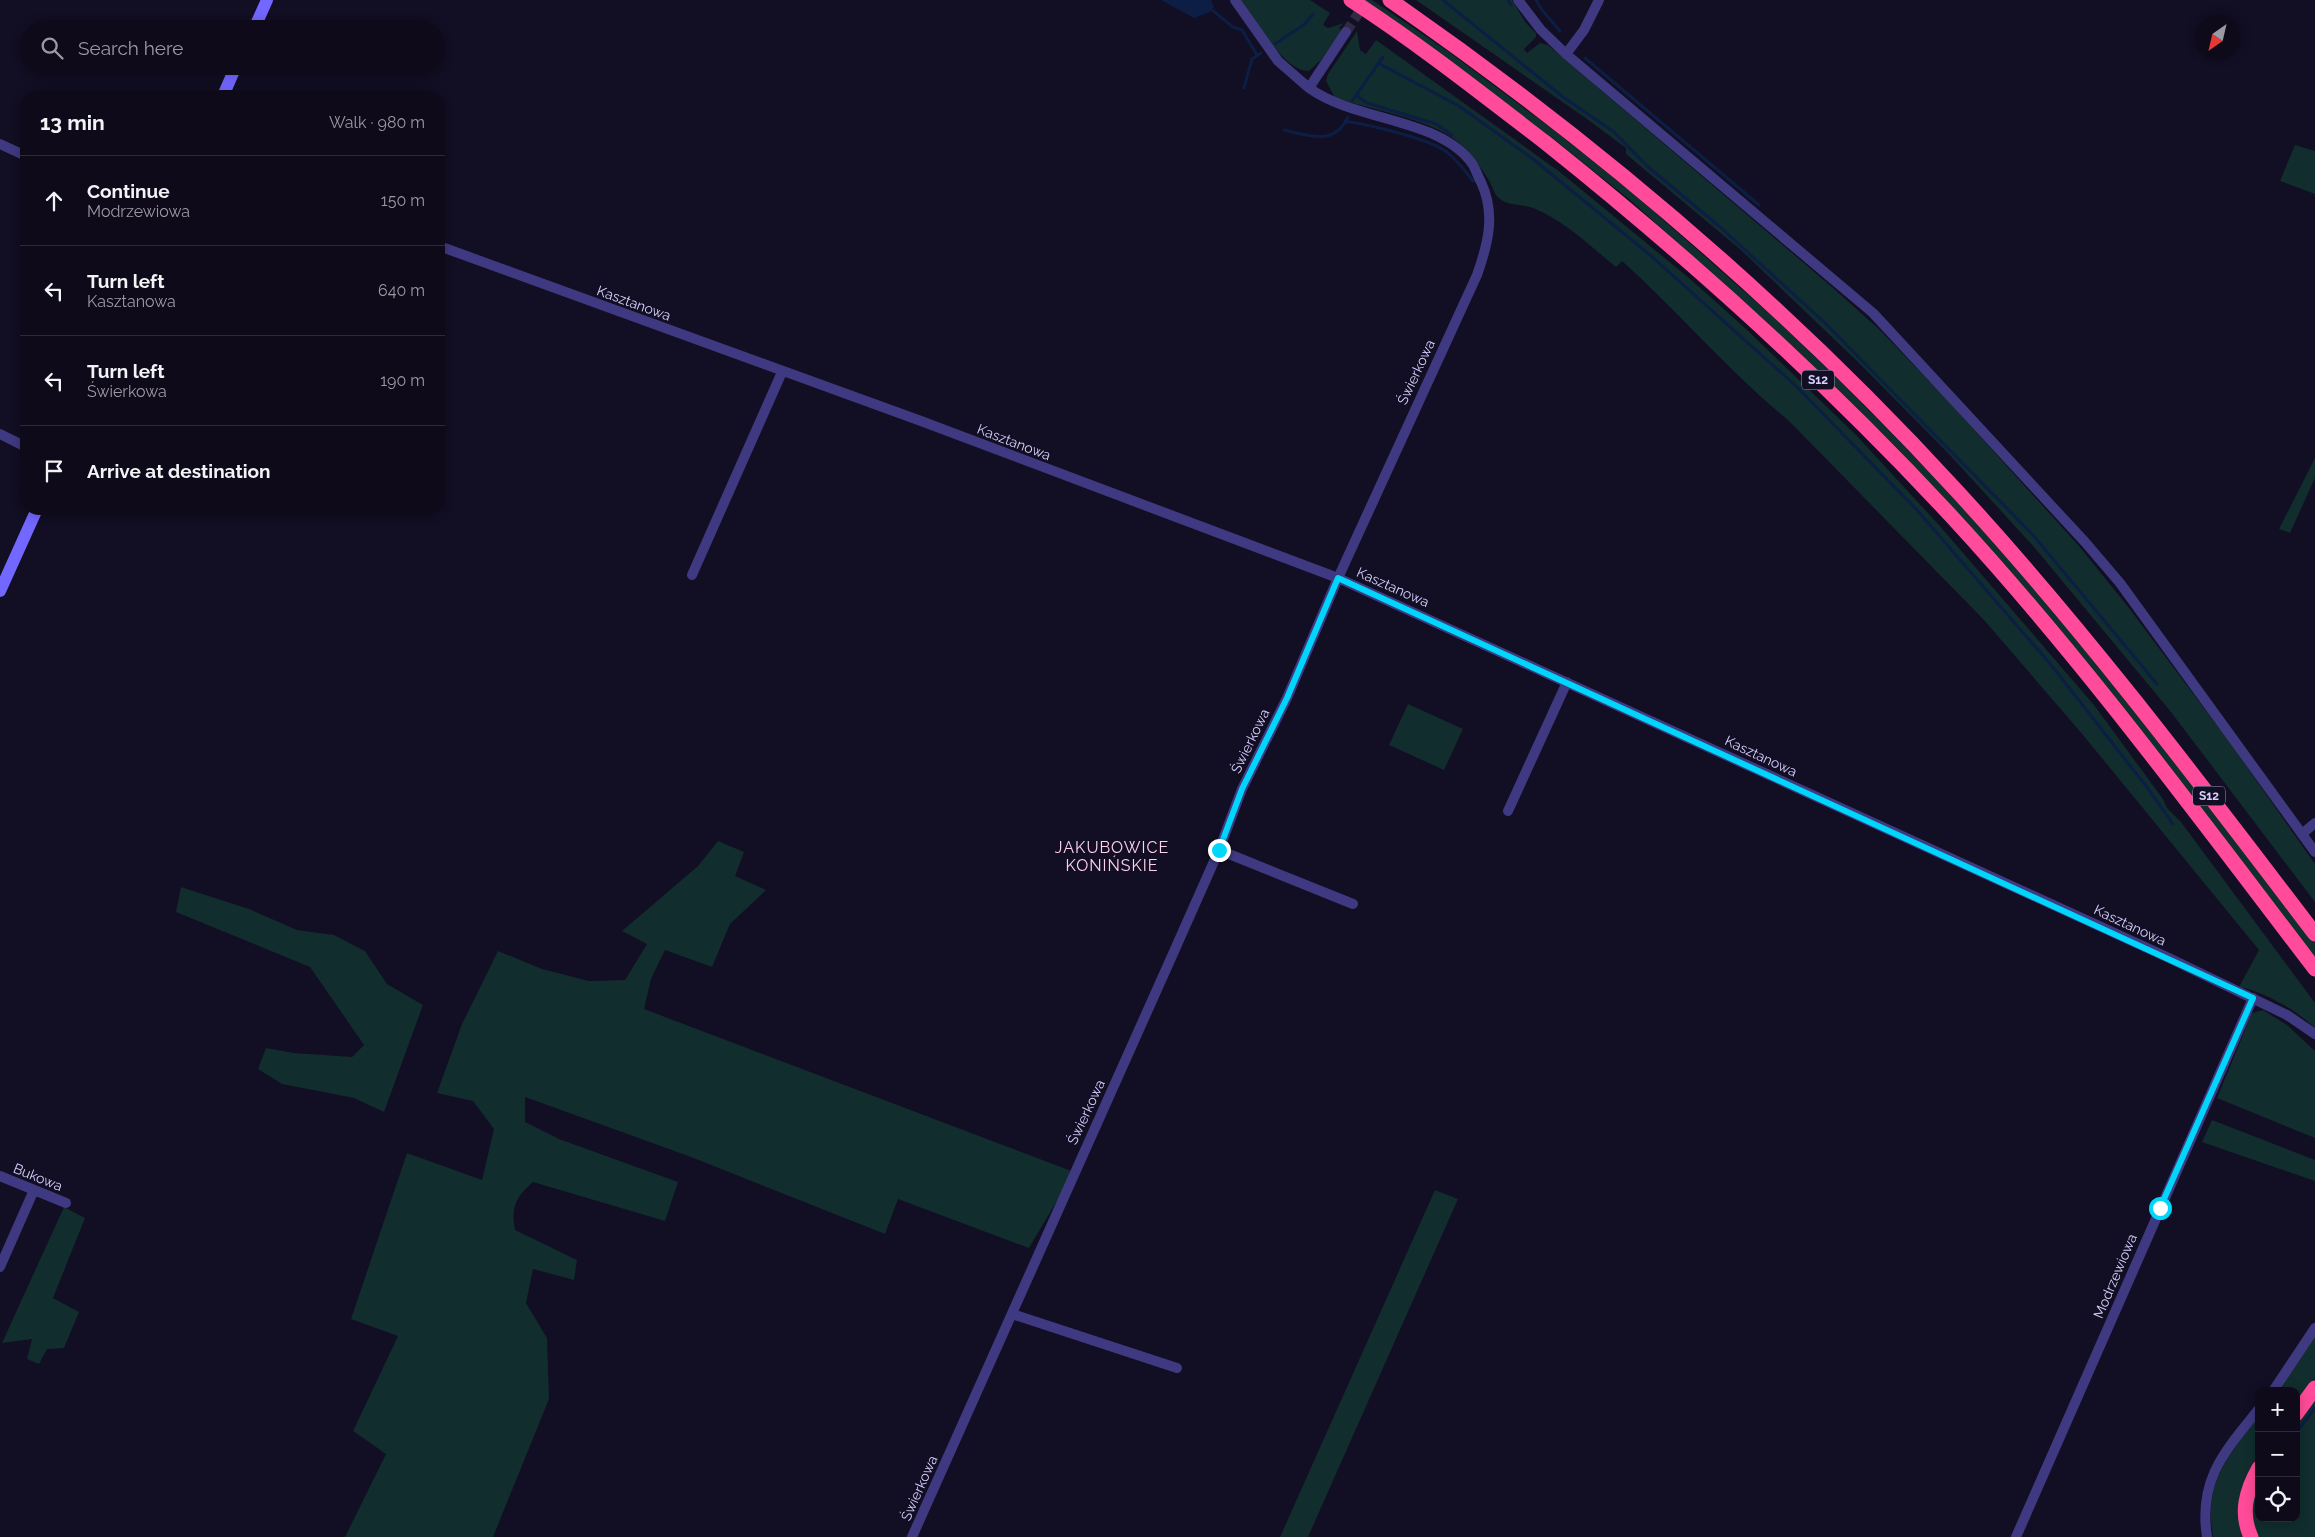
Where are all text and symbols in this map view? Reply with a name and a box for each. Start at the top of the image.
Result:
north arrow [2195,15,2240,60]
search box [20,20,445,75]
icon: search [38,34,66,62]
text: Search here [78,37,184,59]
text: 13 min [40,110,105,135]
text: Walk · 980 m [329,113,425,132]
text: Continue [87,180,170,202]
icon: ahead [40,187,68,215]
text: 150 m [381,191,425,210]
text: Modrzewiowa [87,202,190,221]
text: Turn left [87,270,164,292]
icon: left [40,277,68,305]
text: 640 m [378,281,425,300]
street label: Kasztanowa [595,282,673,324]
text: Kasztanowa [87,292,176,311]
street label: Świerkowa [1393,337,1438,407]
text: Turn left [87,360,164,382]
icon: left [40,367,68,395]
road number: S12 [1802,370,1834,390]
text: 190 m [380,371,425,390]
text: Świerkowa [87,382,167,401]
street label: Kasztanowa [975,421,1053,463]
icon: arrive [40,457,68,485]
text: Arrive at destination [87,460,271,482]
street label: Kasztanowa [1354,564,1432,610]
street label: Świerkowa [1227,706,1272,776]
street label: Kasztanowa [1722,732,1800,780]
road number: S12 [2193,786,2225,806]
district label: JAKUBOWICE KONIŃSKIE [1055,838,1169,875]
route end [1208,839,1231,862]
street label: Kasztanowa [2091,901,2169,949]
street label: Świerkowa [1063,1077,1108,1147]
street label: Bukowa [11,1160,65,1194]
route start [2149,1197,2172,1220]
street label: Modrzewiowa [2090,1231,2140,1321]
map controls [2255,1387,2300,1522]
button: + [2255,1387,2300,1432]
button: − [2255,1432,2300,1477]
street label: Świerkowa [897,1452,941,1523]
button: locate [2255,1477,2300,1522]

